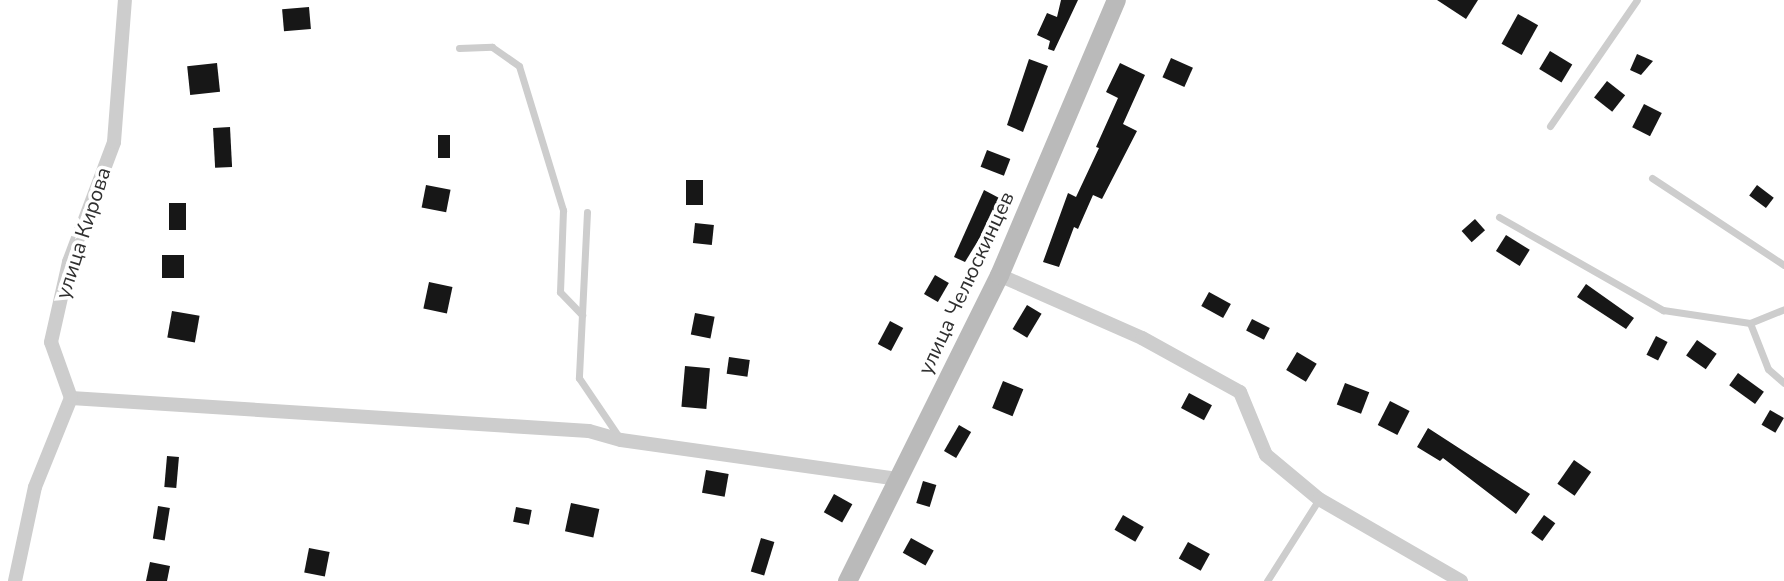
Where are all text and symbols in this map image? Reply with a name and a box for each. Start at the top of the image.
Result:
street label: улица Кирова [50,164,116,302]
street label: улица Челюскинцев [913,188,1019,378]

